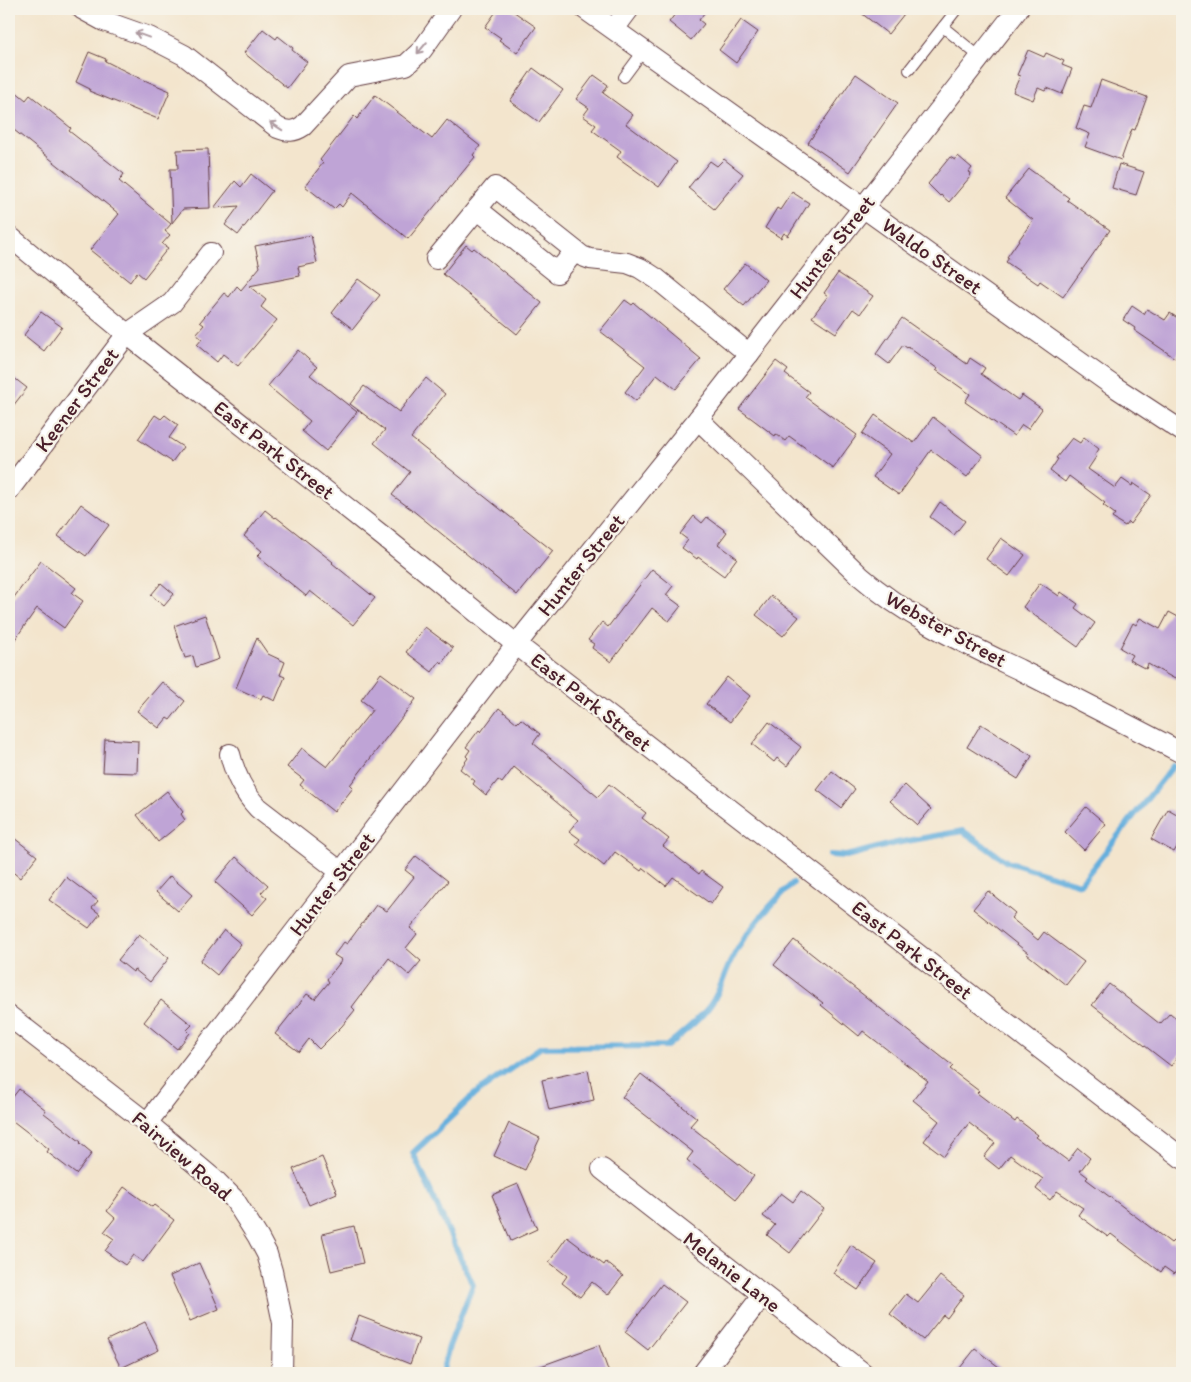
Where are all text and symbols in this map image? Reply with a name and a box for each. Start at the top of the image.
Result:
one-way arrow [135,30,150,39]
one-way arrow [417,41,428,54]
one-way arrow [269,120,283,131]
street label: Hunter Street [783,190,880,303]
street label: Waldo Street [877,212,987,299]
street label: Keener Street [29,343,124,457]
street label: East Park Street [209,395,340,505]
street label: Hunter Street [532,508,630,621]
street label: Webster Street [881,585,1011,672]
street label: East Park Street [526,647,657,757]
street label: Hunter Street [283,827,380,940]
street label: East Park Street [847,895,978,1005]
street label: Fairview Road [127,1105,238,1206]
street label: Melanie Lane [678,1226,786,1317]

